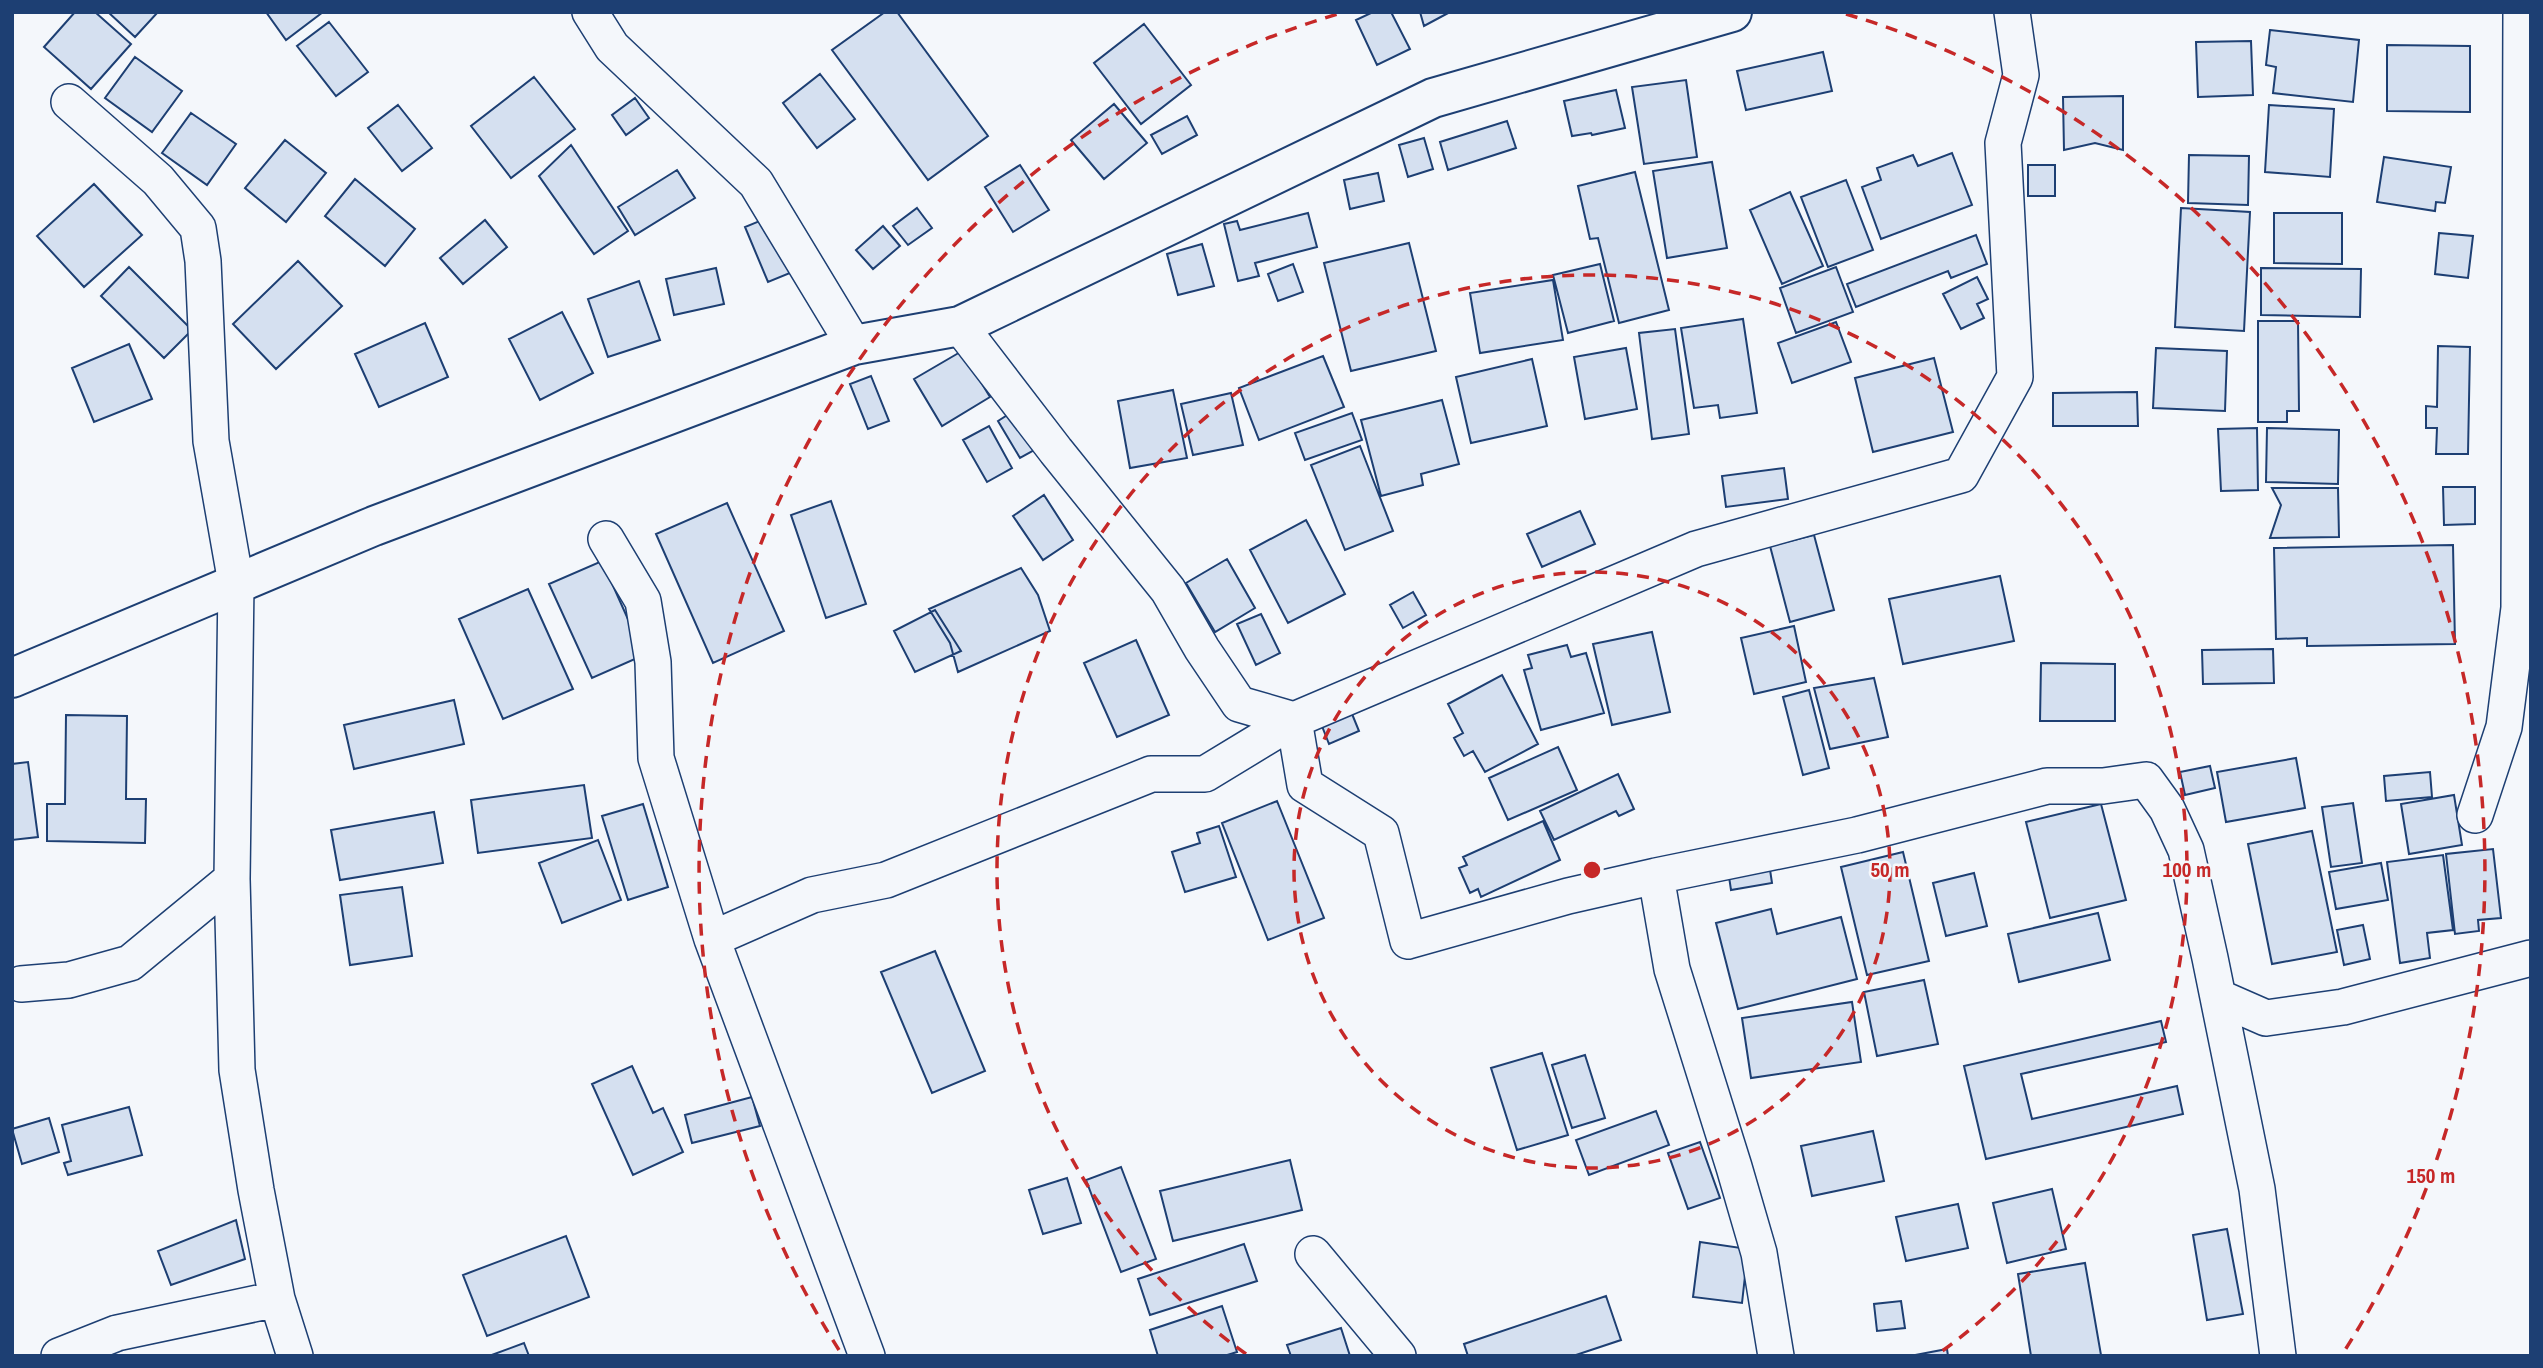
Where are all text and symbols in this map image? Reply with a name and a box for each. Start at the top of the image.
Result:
text: 50 m [1870,855,1910,884]
text: 100 m [2163,855,2211,884]
centre of rings [1580,858,1604,882]
text: 150 m [2407,1161,2455,1190]

